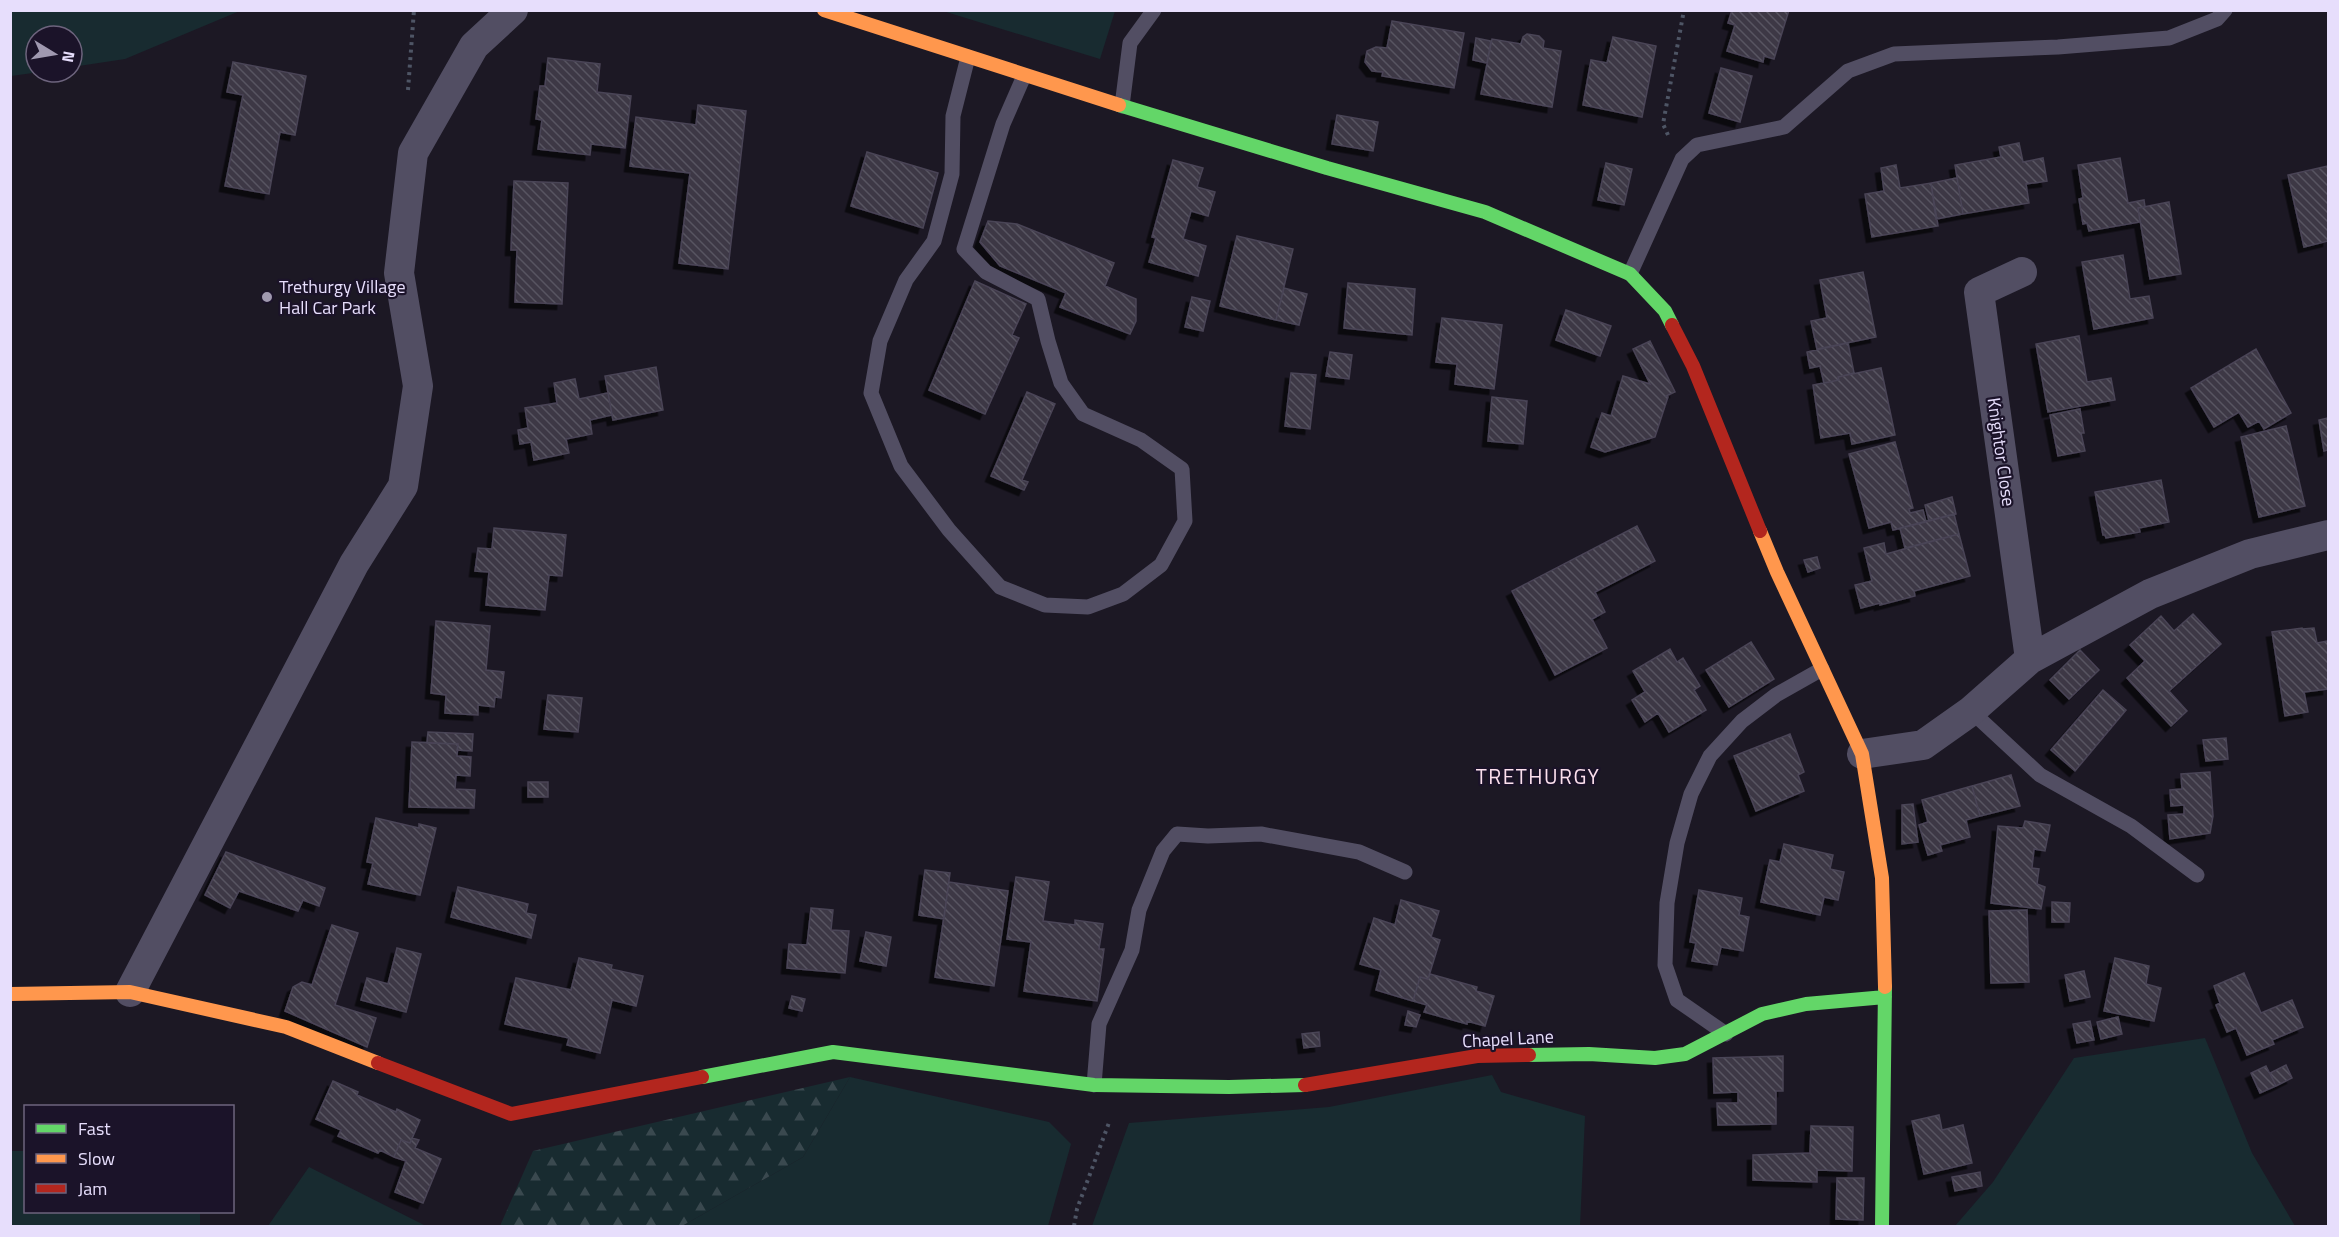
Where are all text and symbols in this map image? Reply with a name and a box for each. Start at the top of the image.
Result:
north arrow [24,24,84,84]
text: N [56,49,82,65]
place label: Trethurgy Village Hall Car Park [279,273,406,321]
marker: Trethurgy Village Hall Car Park [260,290,274,304]
street label: Knightor Close [1981,396,2022,508]
district label: TRETHURGY [1476,760,1600,792]
street label: Chapel Lane [1462,1023,1554,1054]
legend [24,1105,234,1213]
text: Fast [78,1115,111,1142]
text: Slow [78,1145,115,1172]
text: Jam [78,1175,107,1202]

